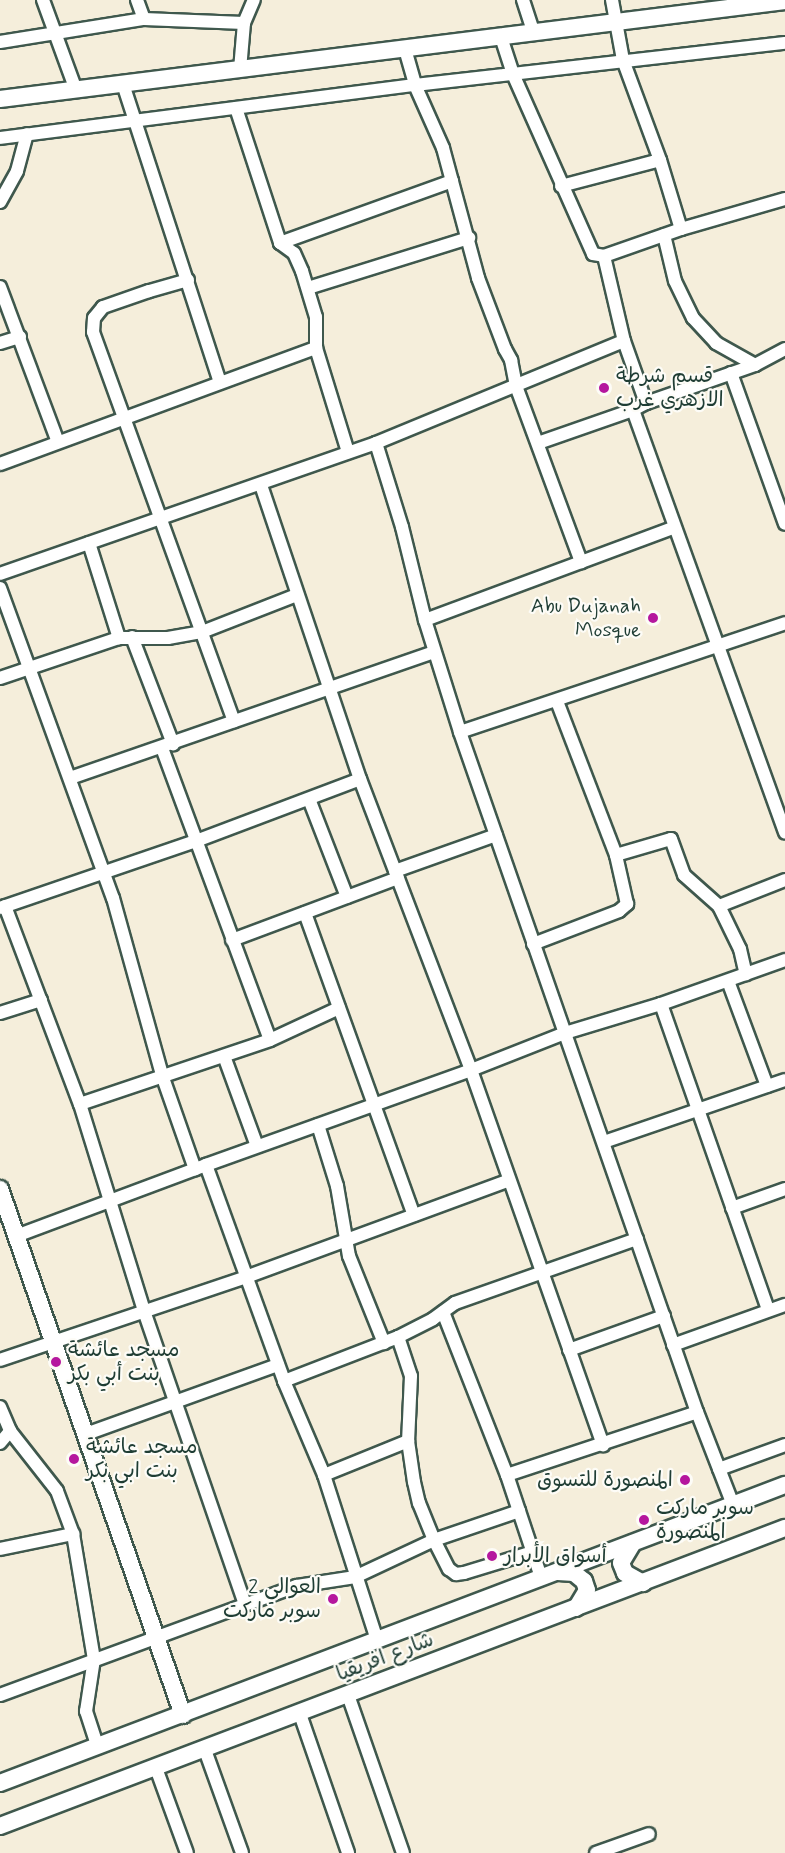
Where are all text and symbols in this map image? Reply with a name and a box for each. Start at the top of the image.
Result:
place label: قسم شرطة الازهري غرب [616,363,724,413]
marker: قسم شرطة الازهري غرب [597,381,611,395]
place label: Abu Dujanah Mosque [523,593,641,643]
marker: Abu Dujanah Mosque [646,611,660,625]
place label: مسجد عائشة بنت أبي بكر [68,1337,179,1387]
marker: مسجد عائشة بنت أبي بكر [49,1355,63,1369]
place label: مسجد عائشة بنت ابي بكر [86,1434,197,1484]
marker: مسجد عائشة بنت ابي بكر [67,1452,81,1466]
place label: المنصورة للتسوق [537,1467,673,1493]
marker: المنصورة للتسوق [678,1473,692,1487]
place label: سوبر ماركت المنصورة [656,1495,754,1545]
marker: سوبر ماركت المنصورة [637,1513,651,1527]
place label: أسواق الأبرار [504,1543,607,1569]
marker: أسواق الأبرار [485,1549,499,1563]
place label: العوالي 2 سوبر ماركت [223,1574,321,1624]
marker: العوالي 2 سوبر ماركت [326,1592,340,1606]
street label: شارع افريقيا [333,1627,437,1687]

